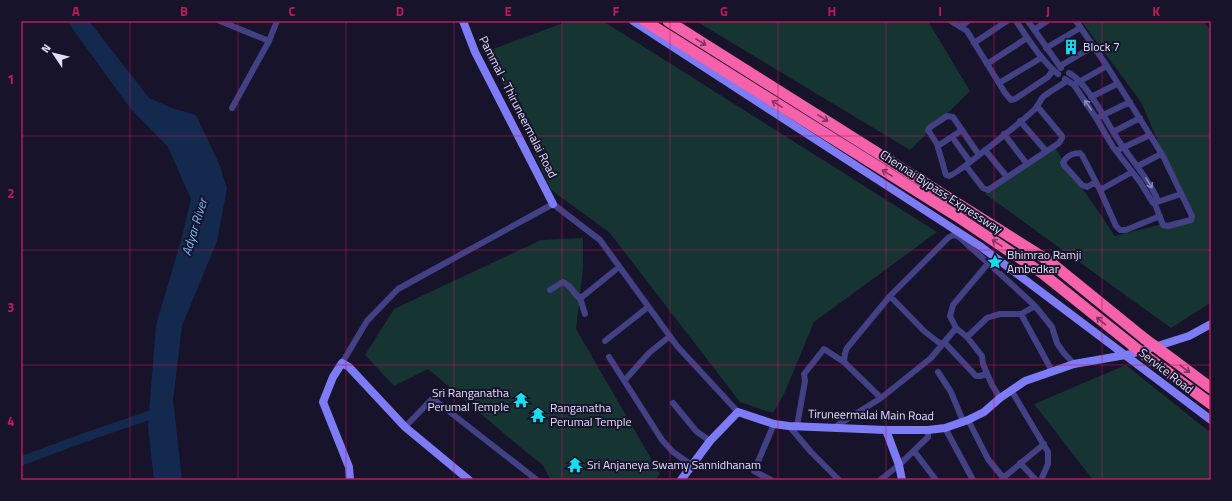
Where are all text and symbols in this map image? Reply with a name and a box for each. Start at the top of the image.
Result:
text: A [72,1,80,21]
text: B [180,1,188,21]
text: C [288,1,296,21]
text: D [396,1,404,21]
text: E [504,1,512,21]
text: F [613,1,620,21]
text: G [720,1,728,21]
text: H [828,1,836,21]
text: I [938,1,942,21]
text: J [1046,1,1050,21]
text: K [1152,1,1160,21]
street label: Pammal - Thiruneermalai Road [474,32,563,181]
north arrow [34,34,74,74]
one-way arrow [696,37,707,46]
place label: Block 7 [1083,37,1120,56]
building icon: Block 7 [1062,38,1080,56]
text: N [37,41,55,56]
text: 1 [7,69,15,89]
one-way arrow [1083,99,1091,111]
one-way arrow [772,100,783,108]
one-way arrow [818,114,829,123]
street label: Chennai Bypass Expressway [876,145,1007,239]
one-way arrow [882,168,893,177]
one-way arrow [1145,177,1153,188]
text: 2 [7,183,15,203]
water label: Adyar River [176,194,213,258]
one-way arrow [992,239,1003,247]
place label: Bhimrao Ramji Ambedkar [1007,245,1081,278]
place icon: Bhimrao Ramji Ambedkar [986,253,1004,271]
text: 3 [7,297,15,317]
one-way arrow [1096,316,1107,325]
street label: Service Road [1135,343,1198,398]
one-way arrow [1180,365,1191,373]
place label: Sri Ranganatha Perumal Temple [427,383,509,416]
temple icon: Sri Ranganatha Perumal Temple [512,391,530,409]
place label: Ranganatha Perumal Temple [550,398,632,431]
street label: Tiruneermalai Main Road [808,404,934,425]
temple icon: Ranganatha Perumal Temple [529,406,547,424]
text: 4 [7,411,15,431]
place label: Sri Anjaneya Swamy Sannidhanam [587,455,761,474]
temple icon: Sri Anjaneya Swamy Sannidhanam [566,456,584,474]

